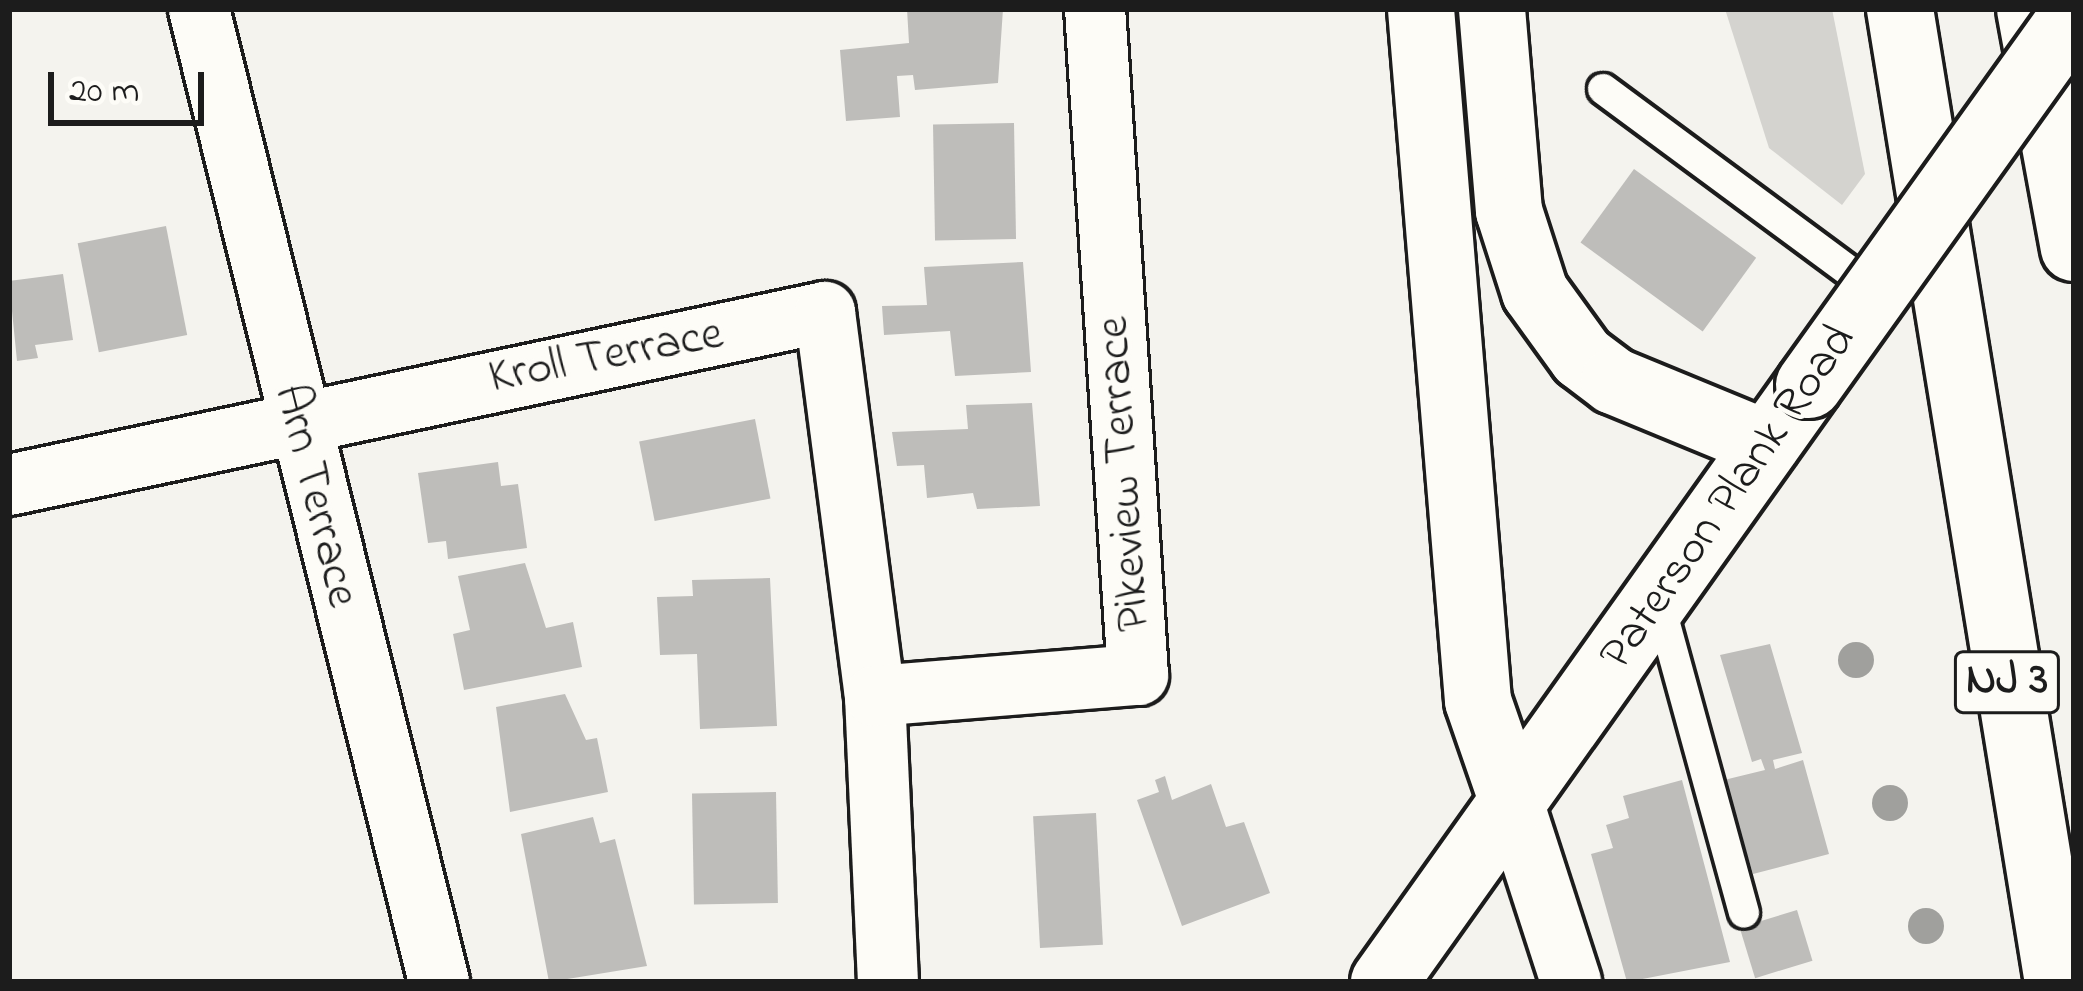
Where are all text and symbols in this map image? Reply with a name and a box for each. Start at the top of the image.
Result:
scale bar [54,48,210,122]
text: 20 m [69,66,139,119]
street label: Kroll Terrace [484,306,728,408]
street label: Paterson Plank Road [1588,314,1870,682]
street label: Pikeview Terrace [1085,315,1165,633]
street label: Arn Terrace [260,379,370,613]
road number: NJ 3 [1953,643,2061,721]

